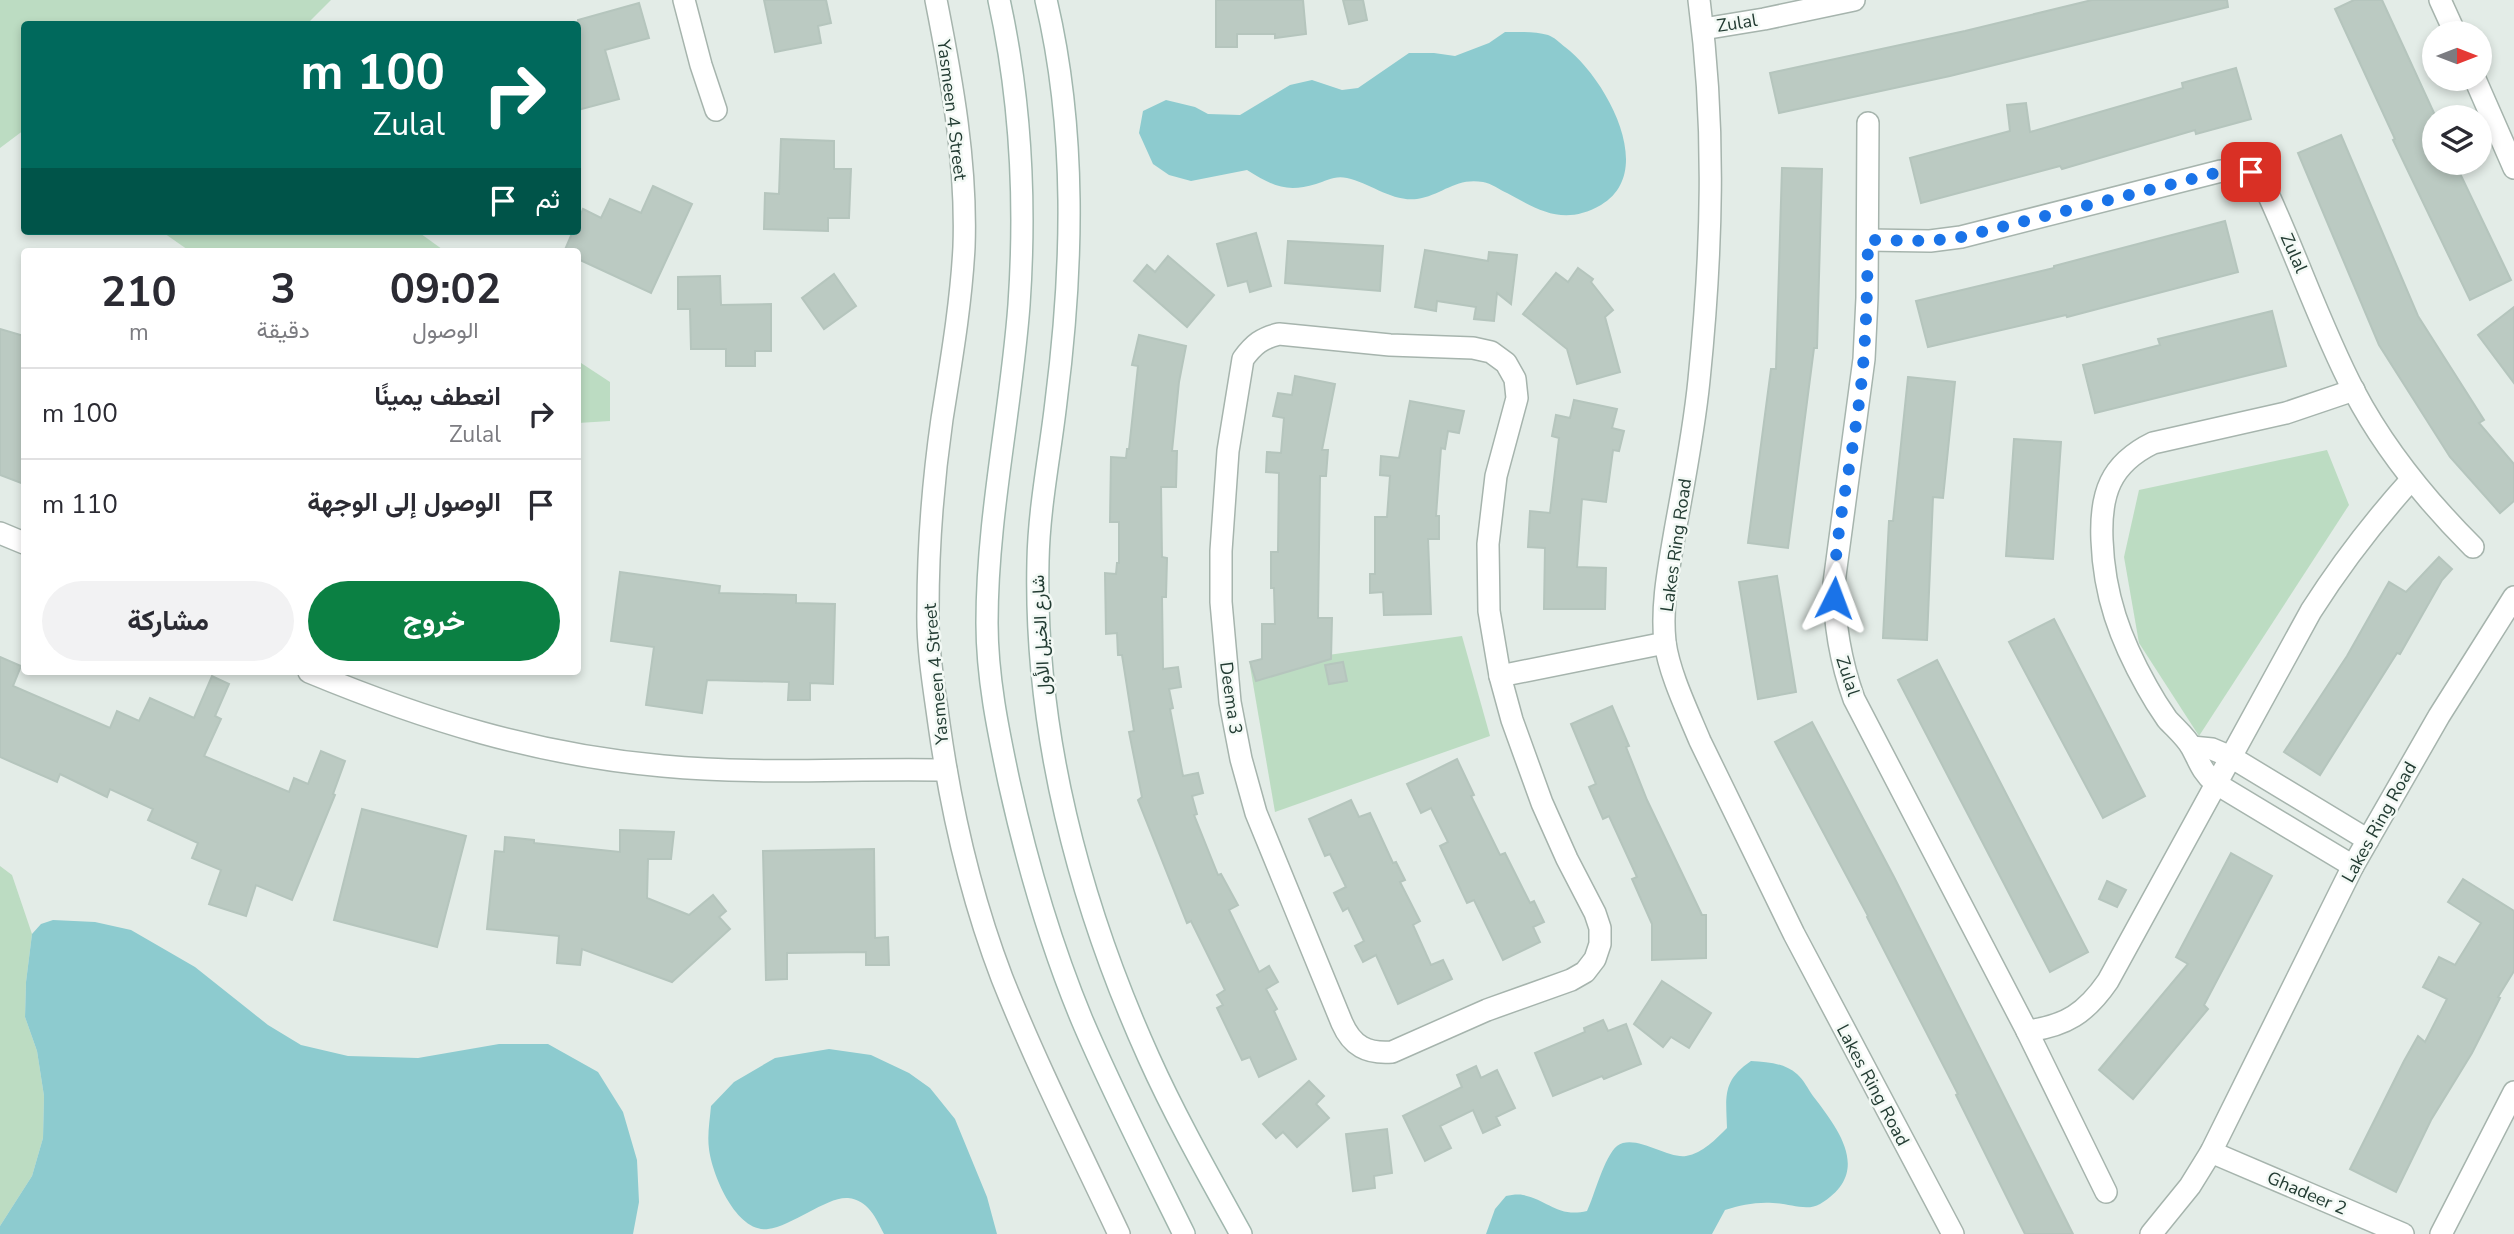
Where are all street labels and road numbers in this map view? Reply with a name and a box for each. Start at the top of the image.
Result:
street label: Zulal [1715,8,1760,38]
street label: Yasmeen 4 Street [931,37,973,182]
street label: Zulal [2275,230,2314,277]
street label: Lakes Ring Road [1655,477,1697,613]
street label: شارع الخيل الأول [1026,574,1056,696]
street label: Yasmeen 4 Street [918,602,954,747]
street label: Zulal [1830,653,1866,700]
street label: Deema 3 [1214,660,1248,736]
street label: Lakes Ring Road [2336,757,2422,887]
street label: Lakes Ring Road [1831,1020,1915,1150]
street label: Ghadeer 2 [2263,1165,2351,1221]

